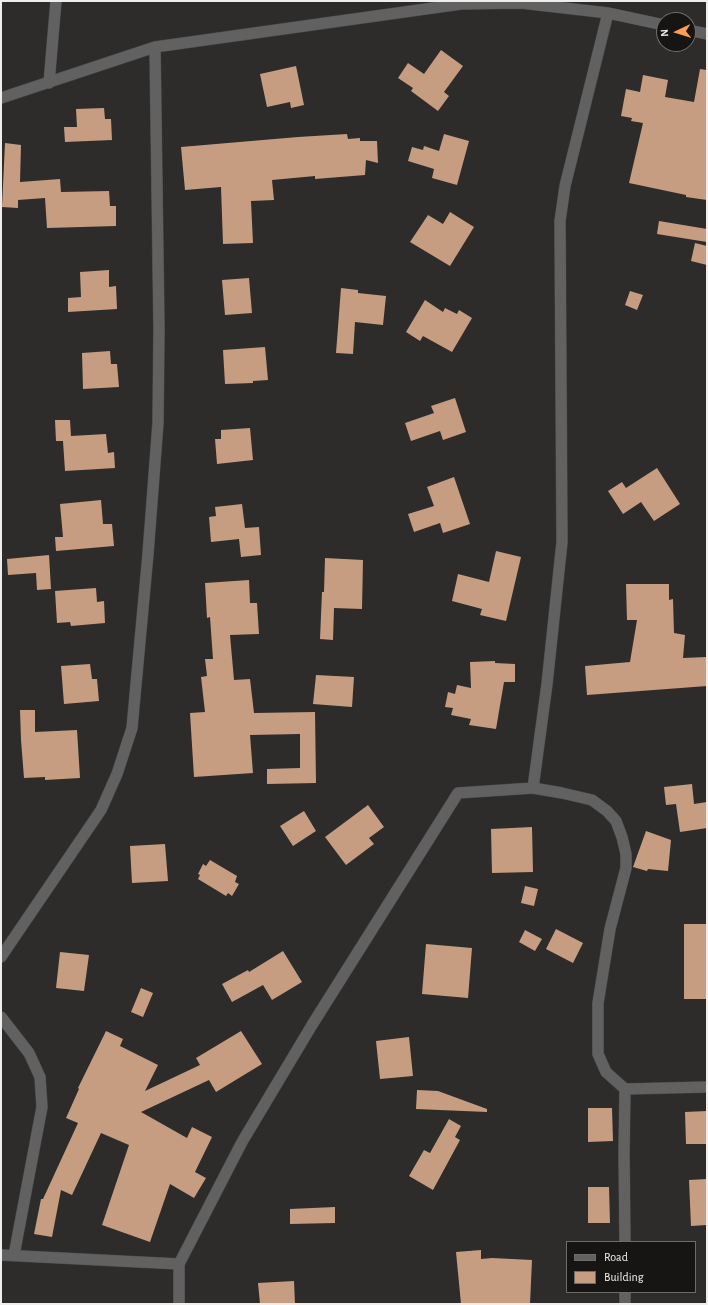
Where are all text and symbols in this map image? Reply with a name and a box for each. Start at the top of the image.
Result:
north arrow [656,12,696,52]
text: N [659,29,670,37]
legend [566,1241,696,1293]
text: Road [604,1251,628,1263]
text: Building [604,1271,644,1283]

